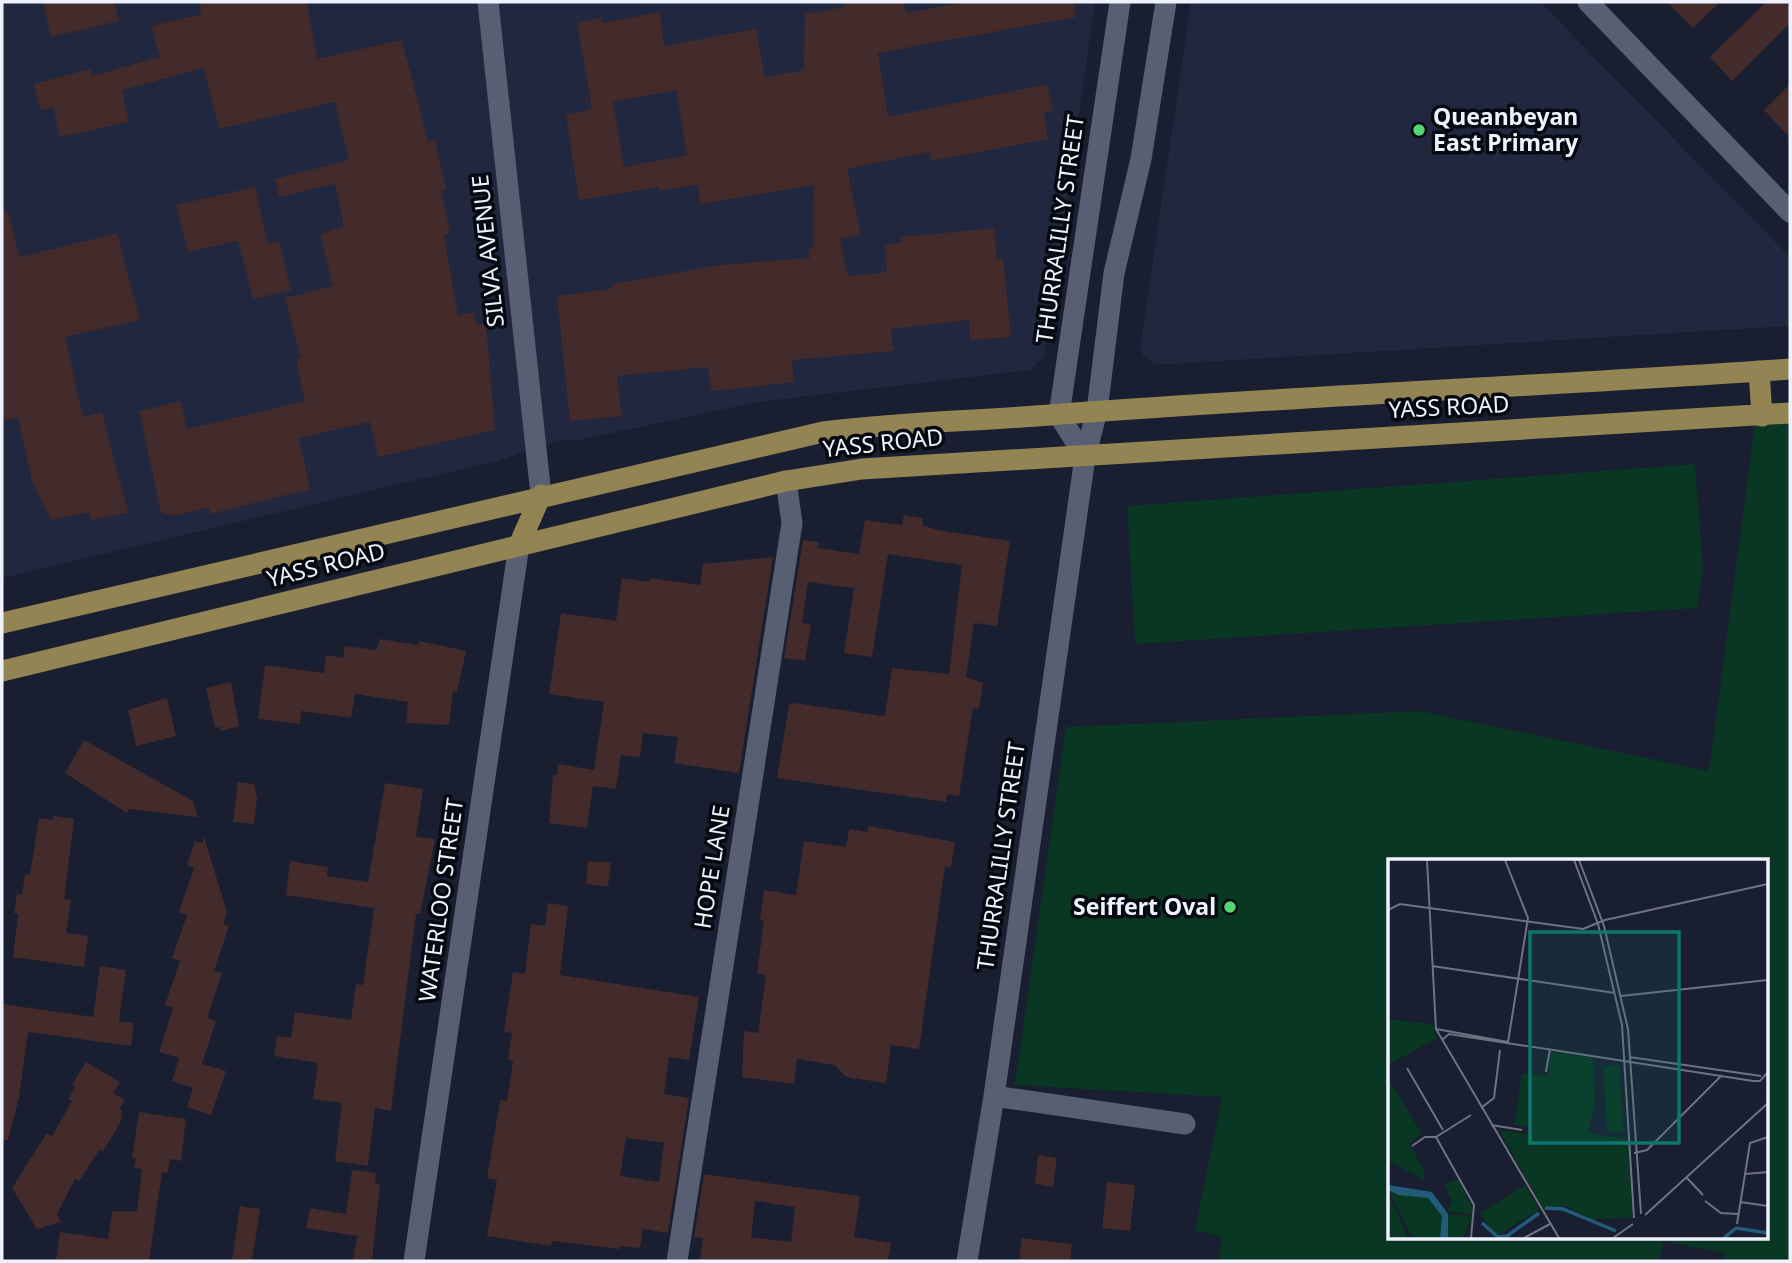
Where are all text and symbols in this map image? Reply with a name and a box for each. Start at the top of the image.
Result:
place label: Queanbeyan East Primary [1433,100,1579,158]
street label: THURRALILLY STREET [1027,112,1091,345]
marker: Queanbeyan East Primary [1411,122,1427,138]
street label: SILVA AVENUE [463,173,511,329]
street label: YASS ROAD [1388,387,1510,425]
street label: YASS ROAD [821,420,945,464]
street label: YASS ROAD [263,534,388,594]
street label: THURRALILLY STREET [968,739,1032,972]
street label: WATERLOO STREET [410,796,470,1004]
street label: HOPE LANE [685,803,737,931]
inset map [1388,859,1768,1238]
place label: Seiffert Oval [1073,890,1216,922]
marker: Seiffert Oval [1222,899,1238,915]

